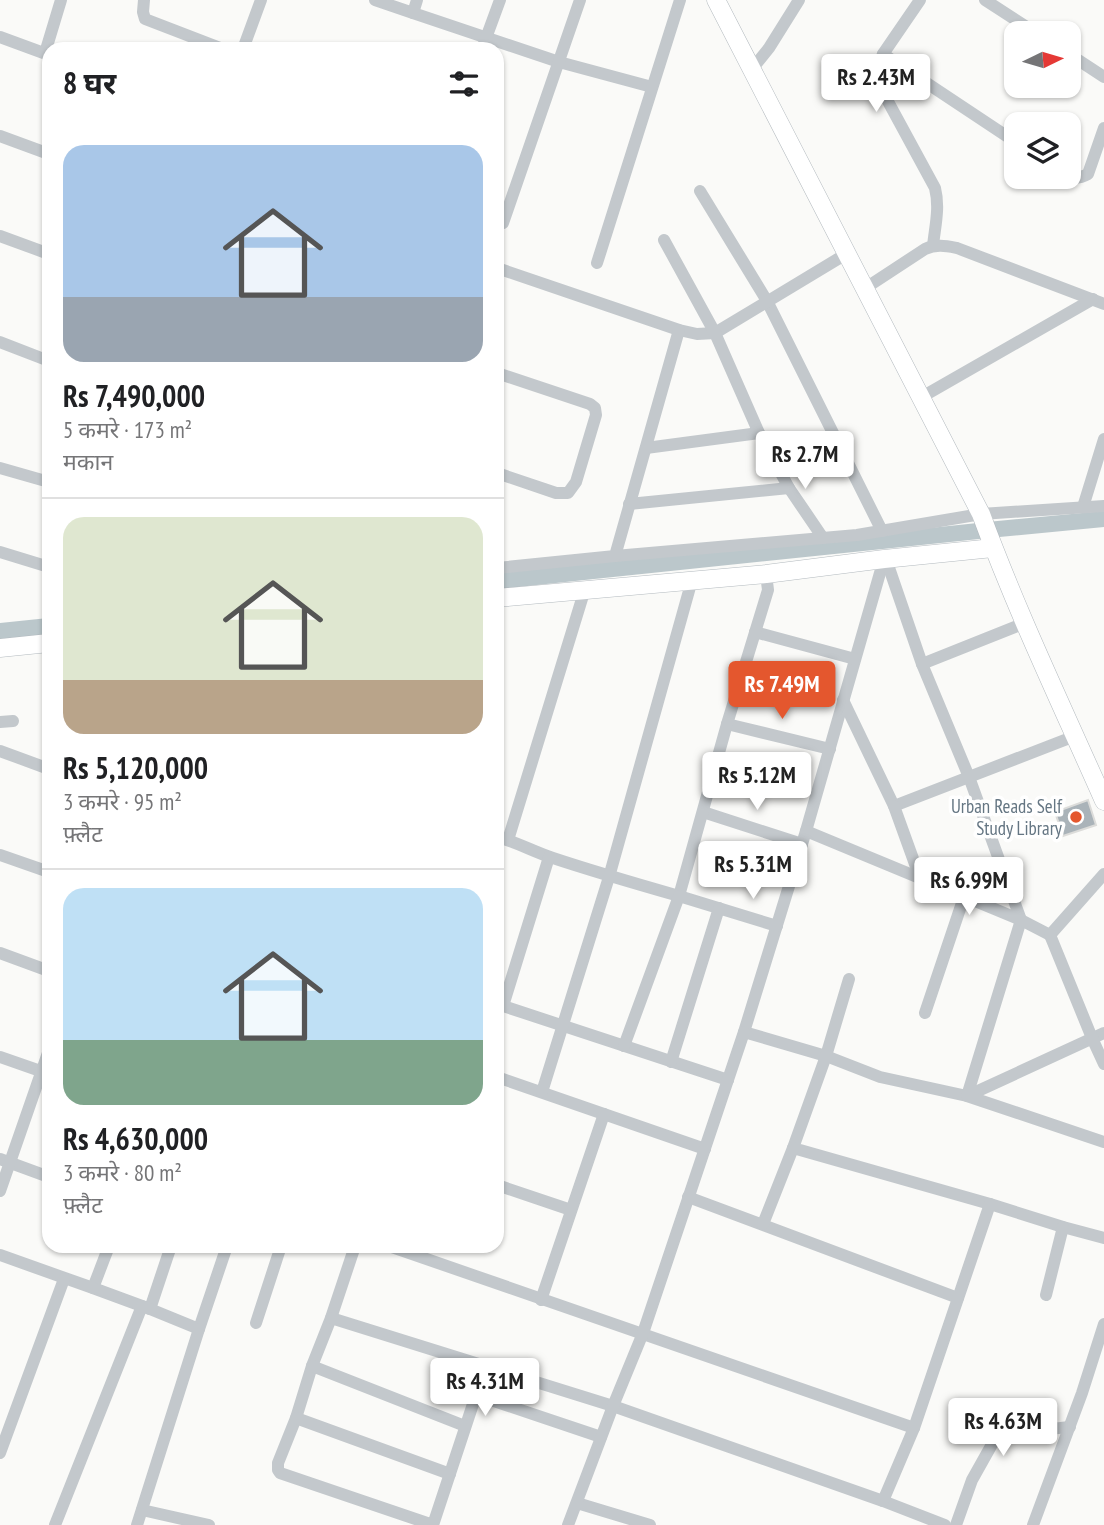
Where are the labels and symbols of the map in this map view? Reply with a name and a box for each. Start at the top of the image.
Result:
north arrow [1004,21,1082,98]
pin: Rs 2.43M [804,54,948,114]
pin: Rs 2.7M [740,432,870,491]
pin: Rs 7.49M [710,662,854,721]
pin: Rs 5.12M [685,752,829,812]
place label: Urban Reads Self Study Library [951,794,1063,840]
marker: Urban Reads Self Study Library [1068,809,1084,825]
pin: Rs 5.31M [681,842,825,901]
pin: Rs 6.99M [897,858,1041,917]
pin: Rs 4.31M [413,1358,557,1418]
pin: Rs 4.63M [931,1398,1075,1458]

